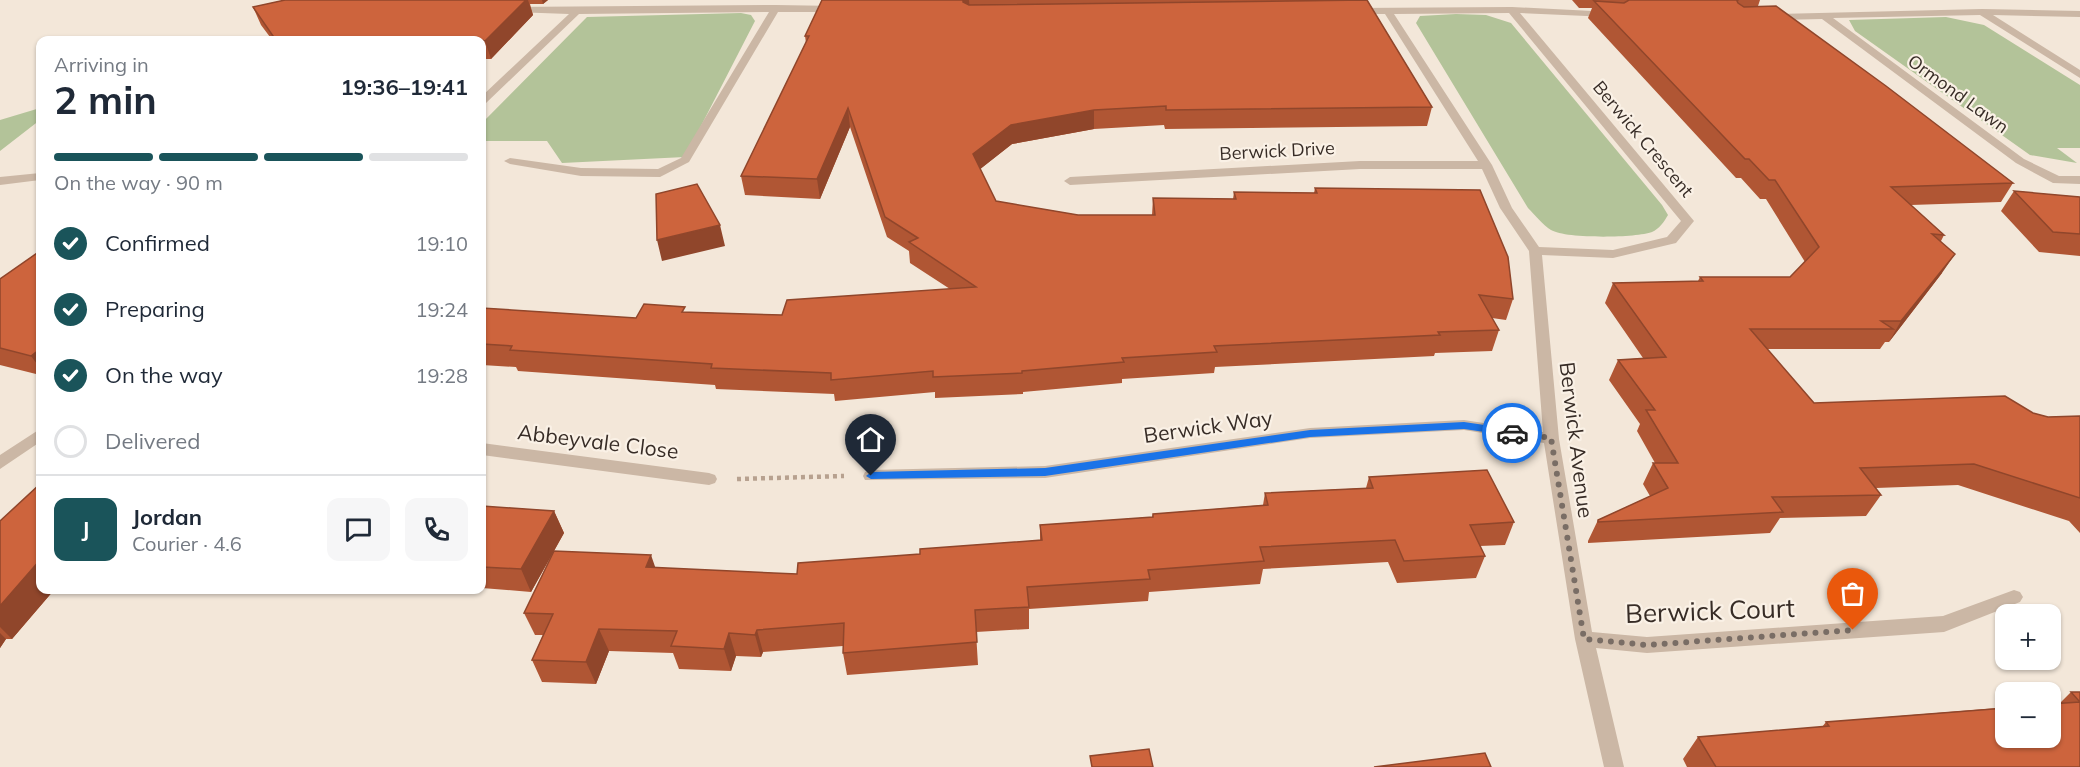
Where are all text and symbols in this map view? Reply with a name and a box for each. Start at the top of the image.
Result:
street label: Ormond Lawn [1903,49,2013,138]
text: Arriving in [54,52,149,77]
text: 19:36–19:41 [340,73,468,101]
text: 2 min [54,75,157,124]
street label: Berwick Crescent [1588,76,1699,202]
street label: Berwick Drive [1219,136,1335,165]
text: On the way · 90 m [54,170,223,195]
icon: check [54,227,87,260]
text: Confirmed [105,229,210,257]
text: 19:10 [415,231,468,256]
icon: check [54,293,87,326]
text: Preparing [105,295,205,323]
text: 19:24 [415,297,468,322]
icon: check [54,359,87,392]
street label: Berwick Avenue [1555,360,1599,519]
text: On the way [105,361,223,389]
text: 19:28 [415,363,468,388]
courier [1482,403,1542,463]
street label: Berwick Way [1142,404,1274,448]
pin [845,414,896,476]
icon: car [1496,417,1529,450]
street label: Abbeyvale Close [516,418,680,464]
icon: home [854,423,887,456]
text: Delivered [105,427,200,455]
button: chat [327,498,390,561]
button: phone [405,498,468,561]
text: Jordan [132,503,202,531]
text: J [82,515,89,543]
text: Courier · 4.6 [132,531,242,556]
pin [1827,568,1878,630]
icon: bag [1836,577,1869,610]
street label: Berwick Court [1625,591,1795,630]
map controls [1995,604,2061,748]
button: + [1995,604,2061,670]
button: − [1995,682,2061,748]

